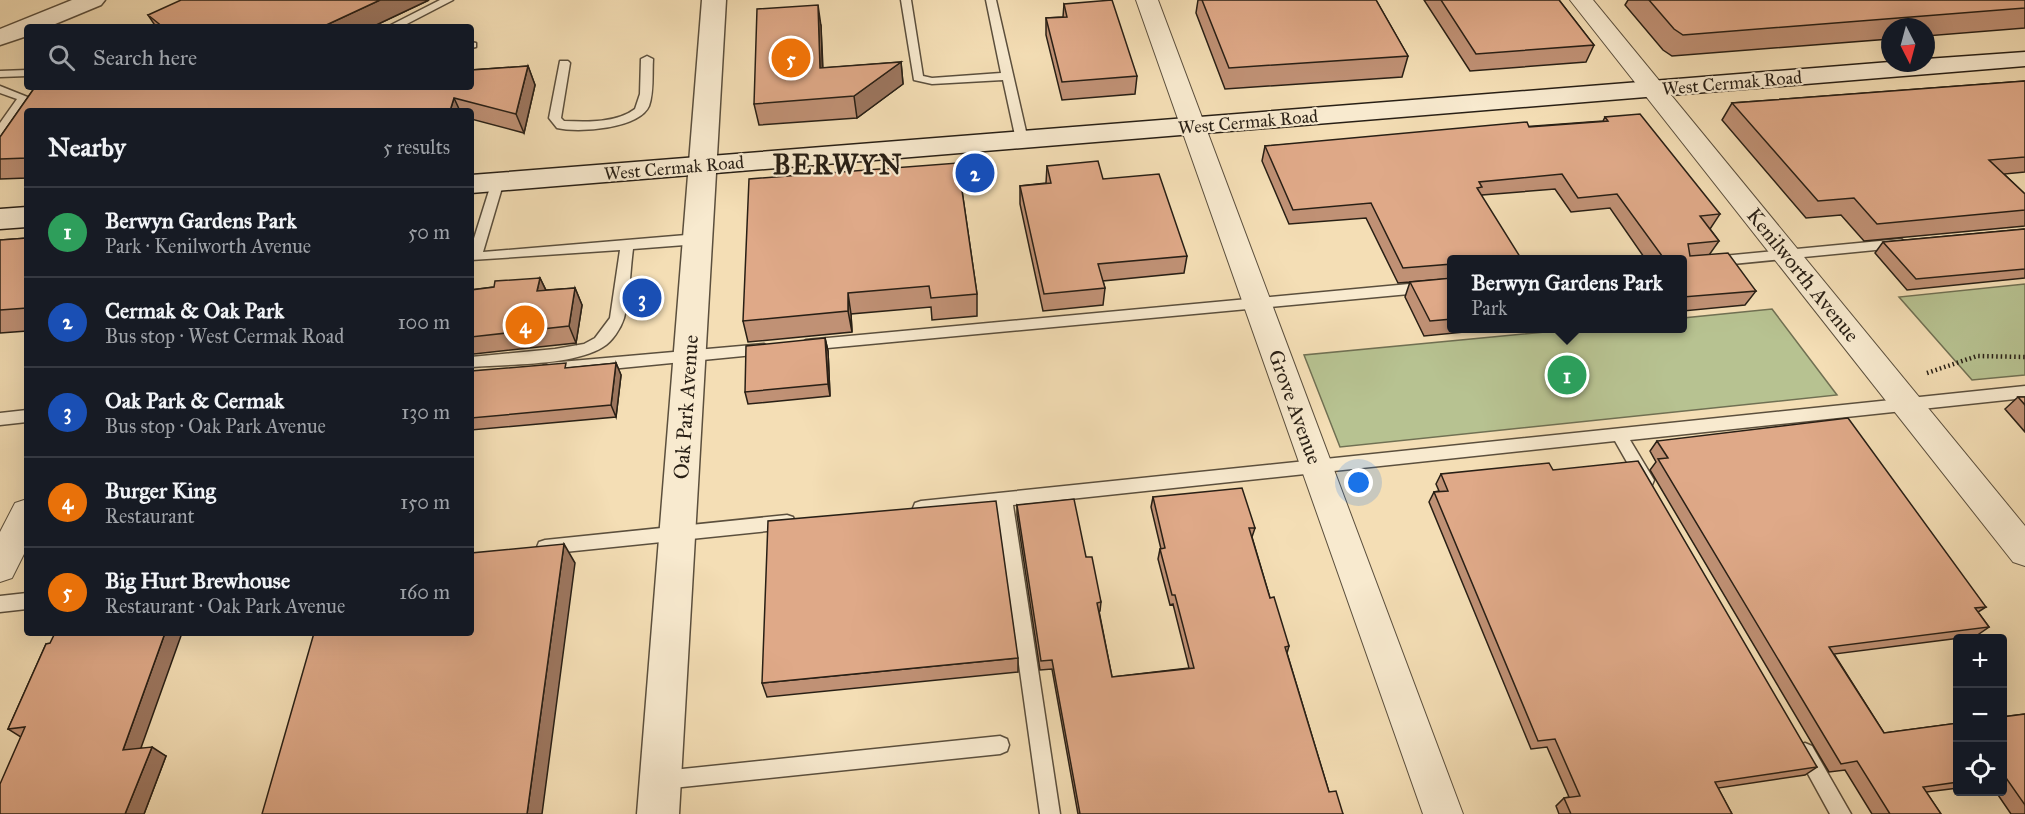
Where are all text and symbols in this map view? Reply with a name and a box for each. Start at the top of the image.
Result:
north arrow [1881,18,1935,72]
search box [24,24,474,90]
pin: 5 [772,36,810,80]
icon: search [45,41,78,74]
text: Search here [93,44,197,71]
street label: West Cermak Road [1661,66,1803,100]
street label: West Cermak Road [1177,105,1319,139]
text: Nearby [48,131,126,163]
text: 5 results [383,135,450,159]
district label: BERWYN [773,148,903,181]
pin: 2 [956,150,994,195]
street label: West Cermak Road [603,151,745,185]
street label: Kenilworth Avenue [1741,203,1865,347]
text: Berwyn Gardens Park [105,207,297,234]
text: 1 [64,220,71,244]
text: 50 m [408,220,450,244]
text: Park · Kenilworth Avenue [105,234,311,258]
popup [1447,255,1687,333]
text: Berwyn Gardens Park [1471,269,1663,296]
pin: 3 [622,276,662,320]
text: Park [1471,296,1507,320]
text: Cermak & Oak Park [105,297,284,324]
pin: 4 [506,302,544,348]
text: 2 [63,310,72,334]
text: 100 m [398,310,450,334]
text: Bus stop · West Cermak Road [105,324,344,348]
street label: Oak Park Avenue [668,334,704,480]
street label: Grove Avenue [1262,346,1328,468]
pin: 1 [1548,352,1586,398]
text: Oak Park & Cermak [105,387,284,414]
text: 3 [64,400,72,424]
text: 130 m [401,400,450,424]
text: Bus stop · Oak Park Avenue [105,414,326,438]
your location [1344,468,1373,497]
text: Burger King [105,477,216,504]
text: 4 [62,490,73,514]
text: 150 m [400,490,450,514]
text: Restaurant [105,504,195,528]
text: Big Hurt Brewhouse [105,567,290,594]
text: 5 [63,580,72,604]
text: 160 m [399,580,450,604]
text: Restaurant · Oak Park Avenue [105,594,345,618]
map controls [1953,634,2007,796]
button: + [1953,634,2007,688]
button: − [1953,688,2007,742]
button: locate [1953,742,2007,796]

